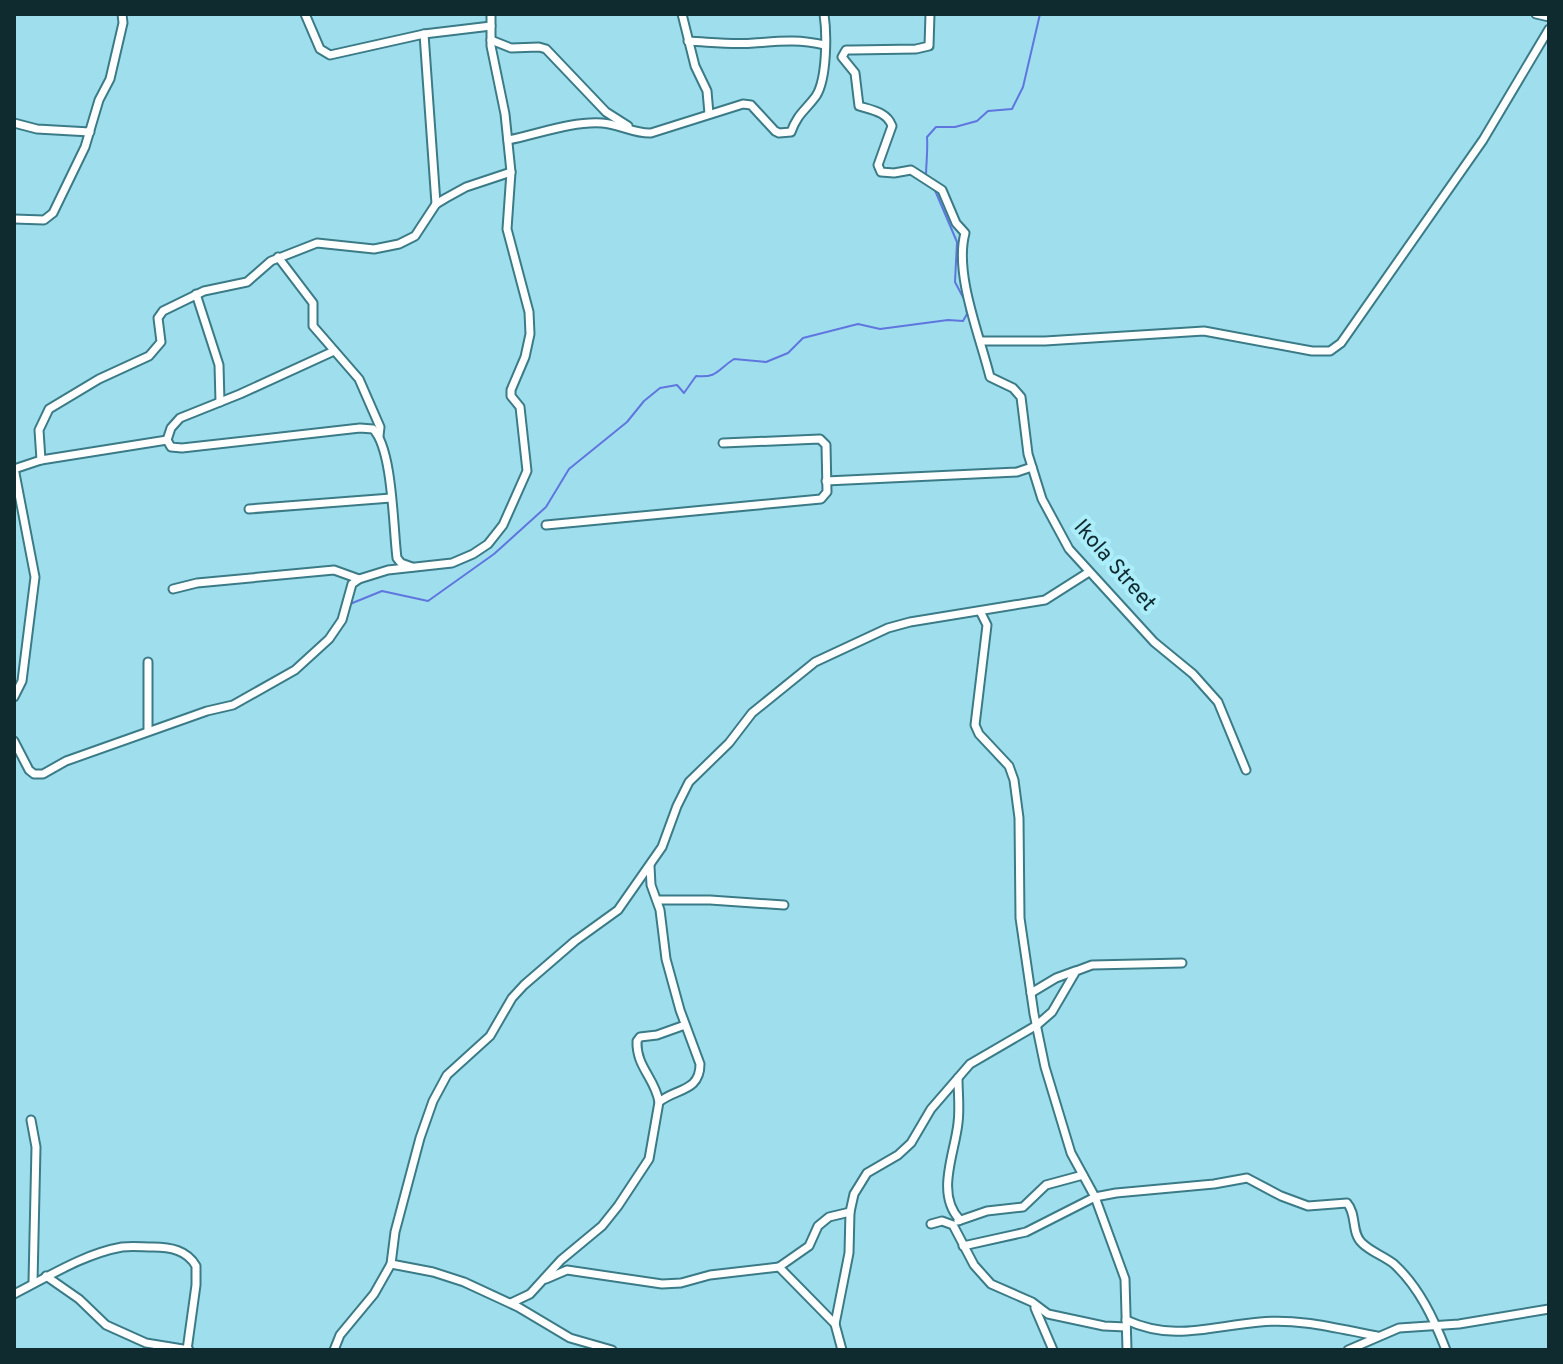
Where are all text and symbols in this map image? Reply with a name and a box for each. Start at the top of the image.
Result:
street label: Ikola Street [1067,515,1161,617]

